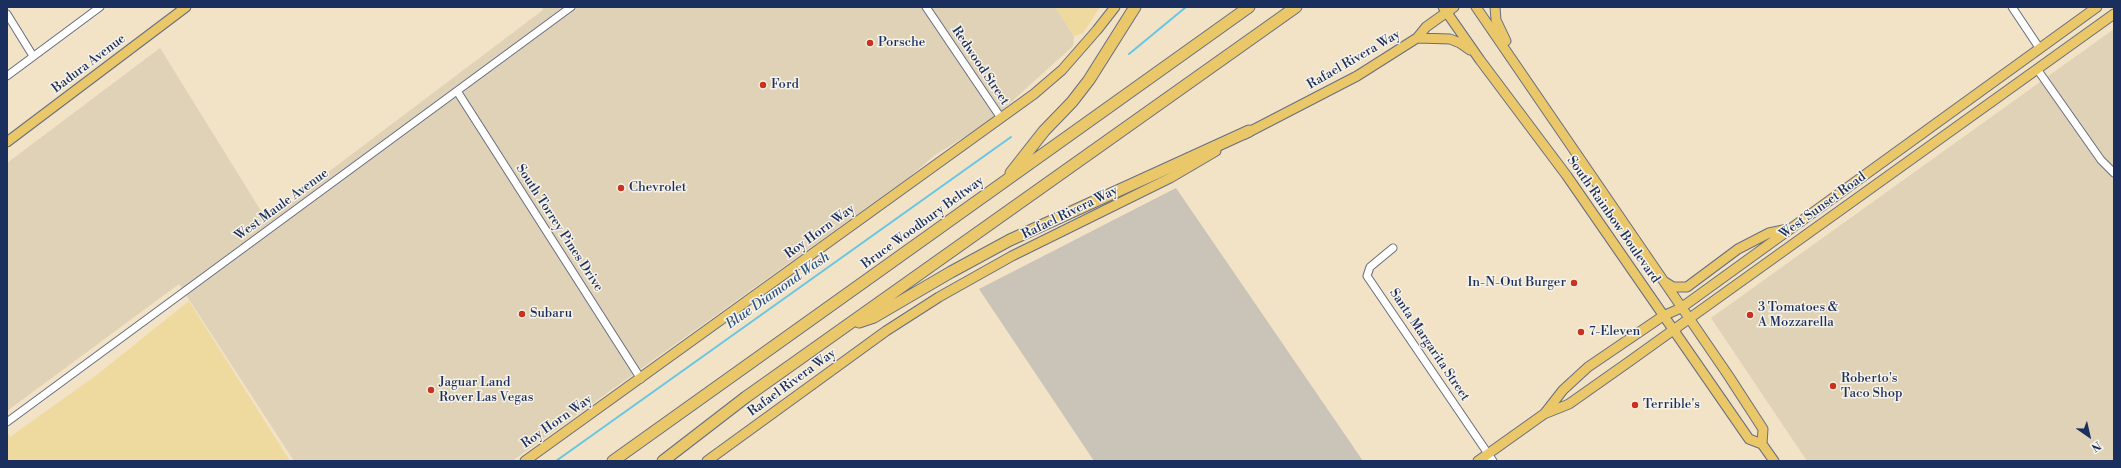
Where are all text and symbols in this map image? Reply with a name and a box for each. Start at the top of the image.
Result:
street label: Redwood Street [948,24,1012,108]
street label: Rafael Rivera Way [1305,27,1403,93]
street label: Badura Avenue [49,31,129,97]
place label: Porsche [878,35,925,51]
marker: Porsche [865,38,875,48]
place label: Ford [771,77,799,93]
marker: Ford [758,80,768,90]
street label: South Rainbow Boulevard [1563,153,1663,287]
street label: South Torrey Pines Drive [512,161,606,295]
street label: West Maule Avenue [232,166,332,244]
street label: West Sunset Road [1777,169,1869,243]
street label: Bruce Woodbury Beltway [859,173,987,273]
place label: Chevrolet [629,180,686,196]
marker: Chevrolet [616,183,626,193]
street label: Rafael Rivera Way [1019,183,1121,243]
street label: Roy Horn Way [782,201,858,263]
water label: Blue Diamond Wash [723,249,833,333]
place label: In-N-Out Burger [1467,275,1566,291]
marker: In-N-Out Burger [1569,278,1579,288]
street label: Santa Margarita Street [1386,286,1472,404]
place label: 3 Tomatoes & A Mozzarella [1758,300,1838,331]
place label: Subaru [530,306,572,322]
marker: Subaru [517,309,527,319]
marker: 3 Tomatoes & A Mozzarella [1745,310,1755,320]
place label: 7-Eleven [1589,324,1640,340]
marker: 7-Eleven [1576,327,1586,337]
street label: Rafael Rivera Way [745,346,839,420]
place label: Roberto's Taco Shop [1841,371,1903,402]
place label: Jaguar Land Rover Las Vegas [439,375,533,406]
marker: Roberto's Taco Shop [1828,381,1838,391]
marker: Jaguar Land Rover Las Vegas [426,385,436,395]
street label: Roy Horn Way [519,392,595,452]
place label: Terrible's [1643,397,1700,413]
marker: Terrible's [1630,400,1640,410]
north arrow [2069,416,2109,456]
text: N [2088,438,2103,454]

